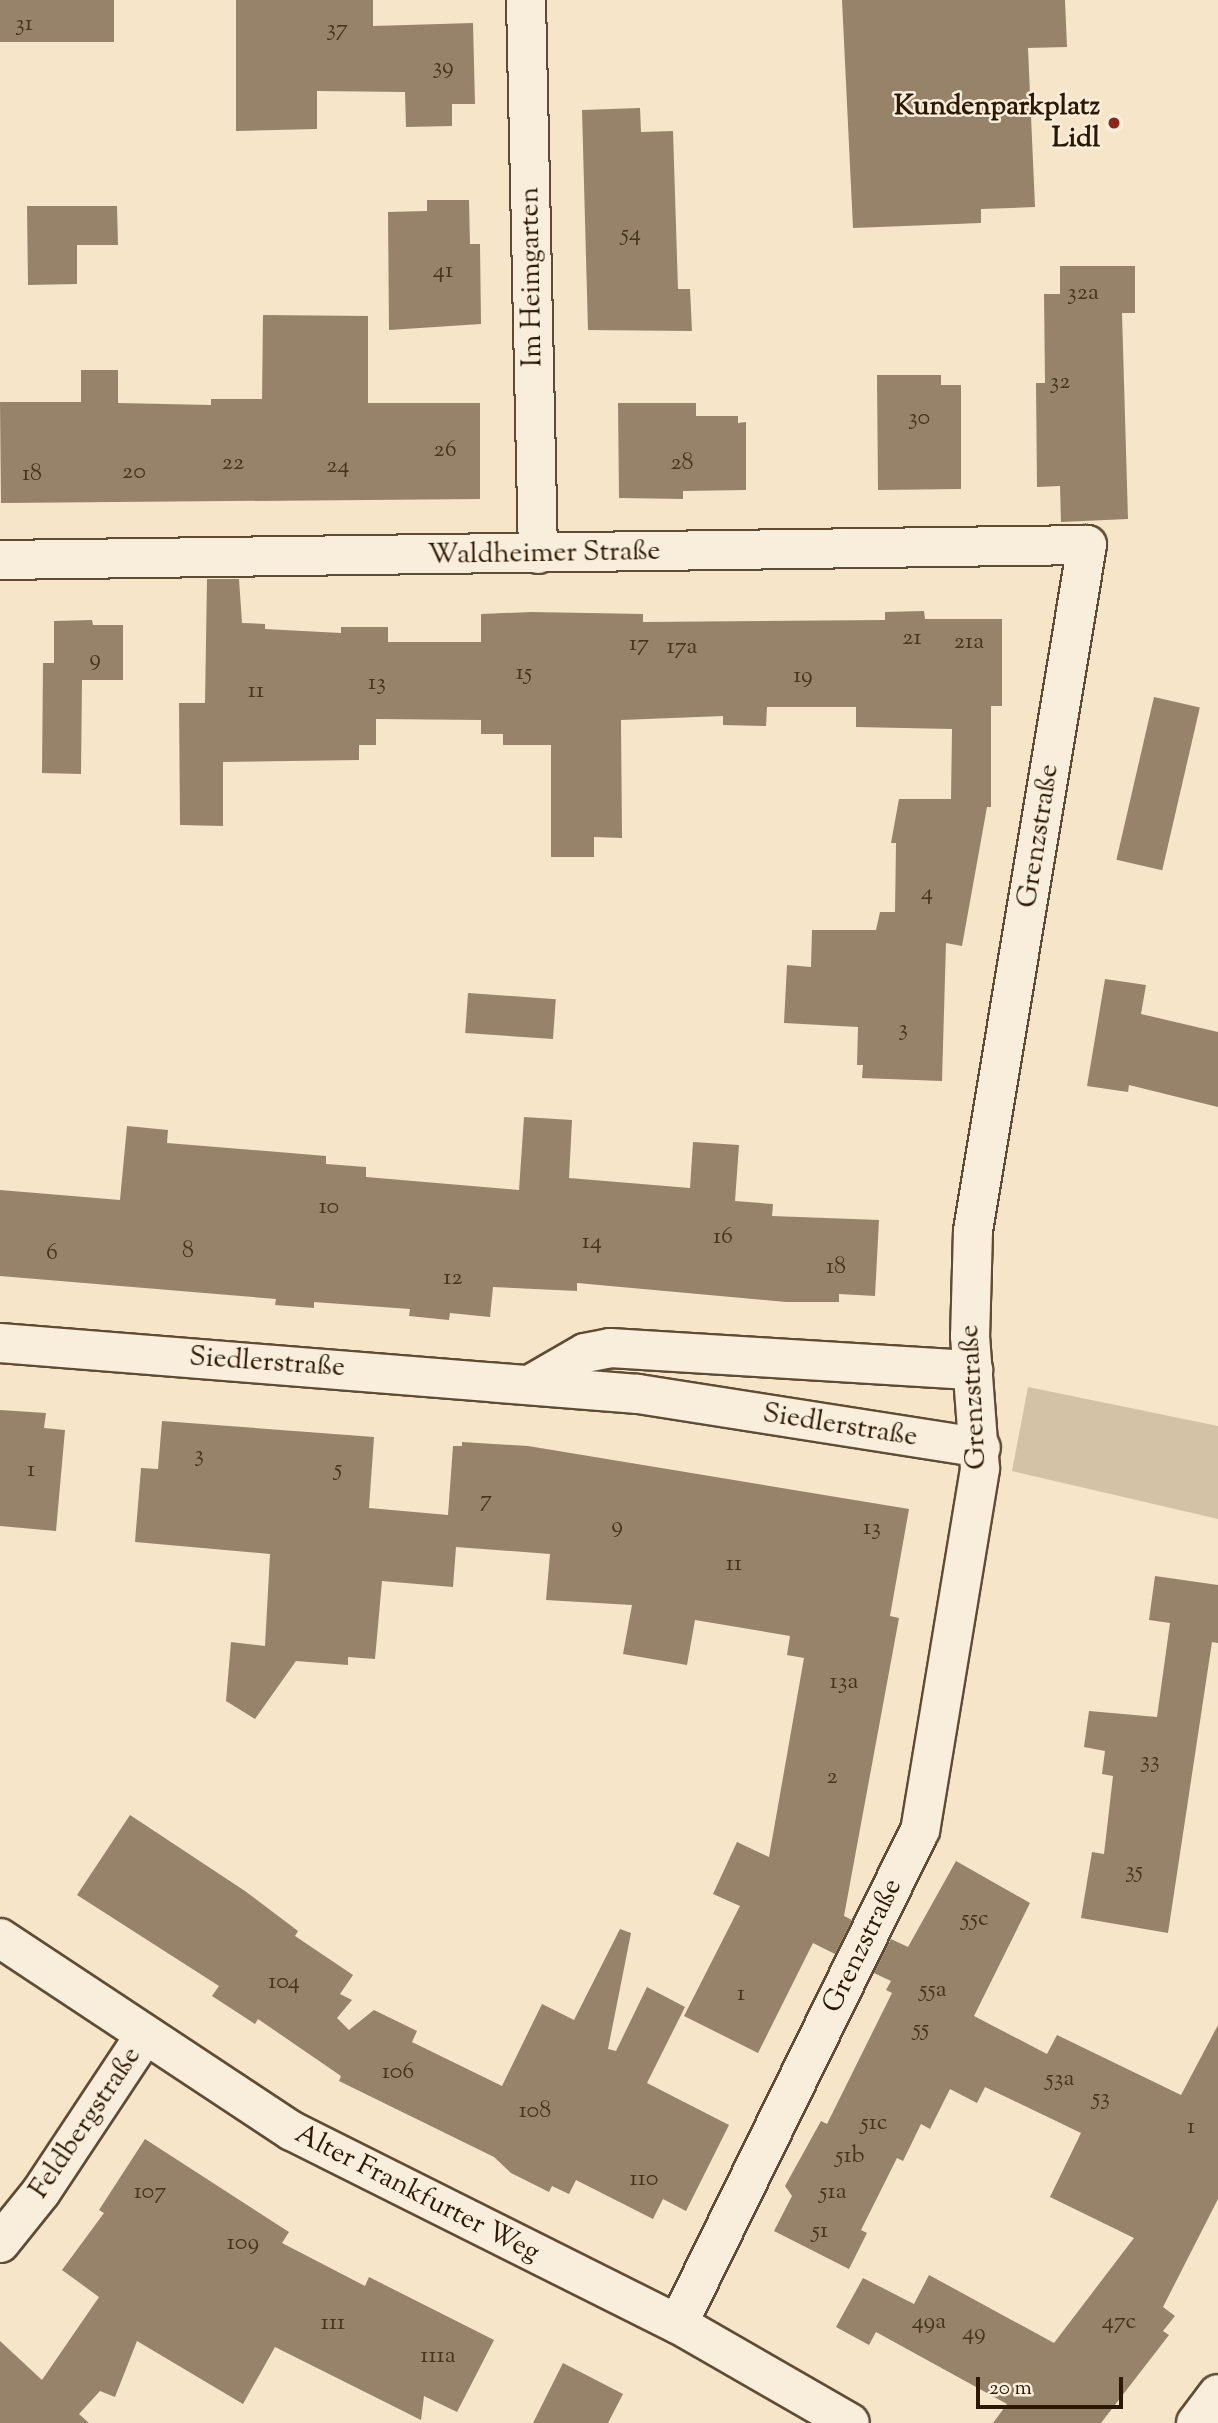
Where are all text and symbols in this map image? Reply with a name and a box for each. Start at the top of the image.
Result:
house number: 31 [15,11,33,39]
house number: 37 [326,16,348,44]
house number: 39 [432,54,454,82]
place label: Kundenparkplatz Lidl [894,90,1100,156]
marker: Kundenparkplatz Lidl [1106,115,1122,131]
street label: Im Heimgarten [514,187,550,367]
house number: 54 [621,221,641,249]
house number: 41 [433,258,453,286]
house number: 32a [1067,280,1099,308]
house number: 32 [1050,369,1070,397]
house number: 30 [908,405,930,433]
house number: 26 [433,437,457,465]
house number: 22 [222,450,244,478]
house number: 28 [670,450,694,478]
house number: 24 [326,453,350,481]
house number: 20 [122,459,146,487]
house number: 18 [22,461,42,489]
street label: Waldheimer Straße [427,535,661,573]
house number: 21 [902,625,922,653]
house number: 21a [954,629,984,657]
house number: 17 [629,631,649,659]
house number: 17a [666,634,698,662]
house number: 9 [89,646,101,674]
house number: 15 [516,660,532,688]
house number: 19 [793,663,813,691]
house number: 13 [368,670,386,698]
house number: 11 [248,678,264,706]
street label: Grenzstraße [1011,762,1067,910]
house number: 4 [921,880,933,908]
house number: 3 [898,1016,908,1044]
house number: 10 [319,1194,339,1222]
house number: 16 [713,1224,733,1252]
house number: 14 [582,1229,602,1257]
house number: 8 [182,1238,194,1266]
house number: 6 [46,1240,58,1268]
house number: 18 [826,1254,846,1282]
house number: 12 [443,1265,463,1293]
street label: Grenzstraße [953,1324,995,1470]
street label: Siedlerstraße [188,1341,346,1385]
street label: Siedlerstraße [760,1397,920,1455]
house number: 3 [194,1442,204,1470]
house number: 5 [334,1456,342,1484]
house number: 1 [27,1457,35,1485]
house number: 7 [480,1487,492,1515]
house number: 9 [611,1513,623,1541]
house number: 13 [863,1515,881,1543]
house number: 11 [726,1551,742,1579]
house number: 13a [830,1669,858,1697]
house number: 33 [1140,1748,1160,1776]
house number: 2 [826,1764,838,1792]
house number: 35 [1125,1858,1143,1886]
street label: Grenzstraße [816,1873,910,2019]
house number: 55c [961,1906,989,1934]
house number: 104 [268,1969,300,1997]
house number: 55a [919,1977,947,2005]
house number: 1 [737,1981,745,2009]
house number: 55 [913,2016,929,2044]
street label: Feldbergstraße [23,2041,149,2205]
house number: 106 [382,2059,414,2087]
house number: 53a [1046,2066,1074,2094]
house number: 53 [1092,2085,1110,2113]
house number: 108 [519,2098,551,2126]
house number: 51c [861,2110,887,2138]
house number: 1 [1187,2114,1195,2142]
street label: Alter Frankfurter Weg [289,2118,545,2270]
house number: 51b [835,2143,865,2171]
house number: 110 [630,2166,658,2194]
house number: 107 [134,2179,166,2207]
house number: 51a [819,2179,847,2207]
house number: 51 [812,2218,828,2246]
house number: 109 [227,2230,259,2258]
house number: 49a [912,2309,946,2337]
house number: 47c [1102,2309,1136,2337]
house number: 111 [321,2310,345,2338]
house number: 49 [962,2320,986,2348]
house number: 111a [420,2343,456,2371]
scale bar [980,2364,1127,2408]
text: 20 m [989,2374,1032,2404]

